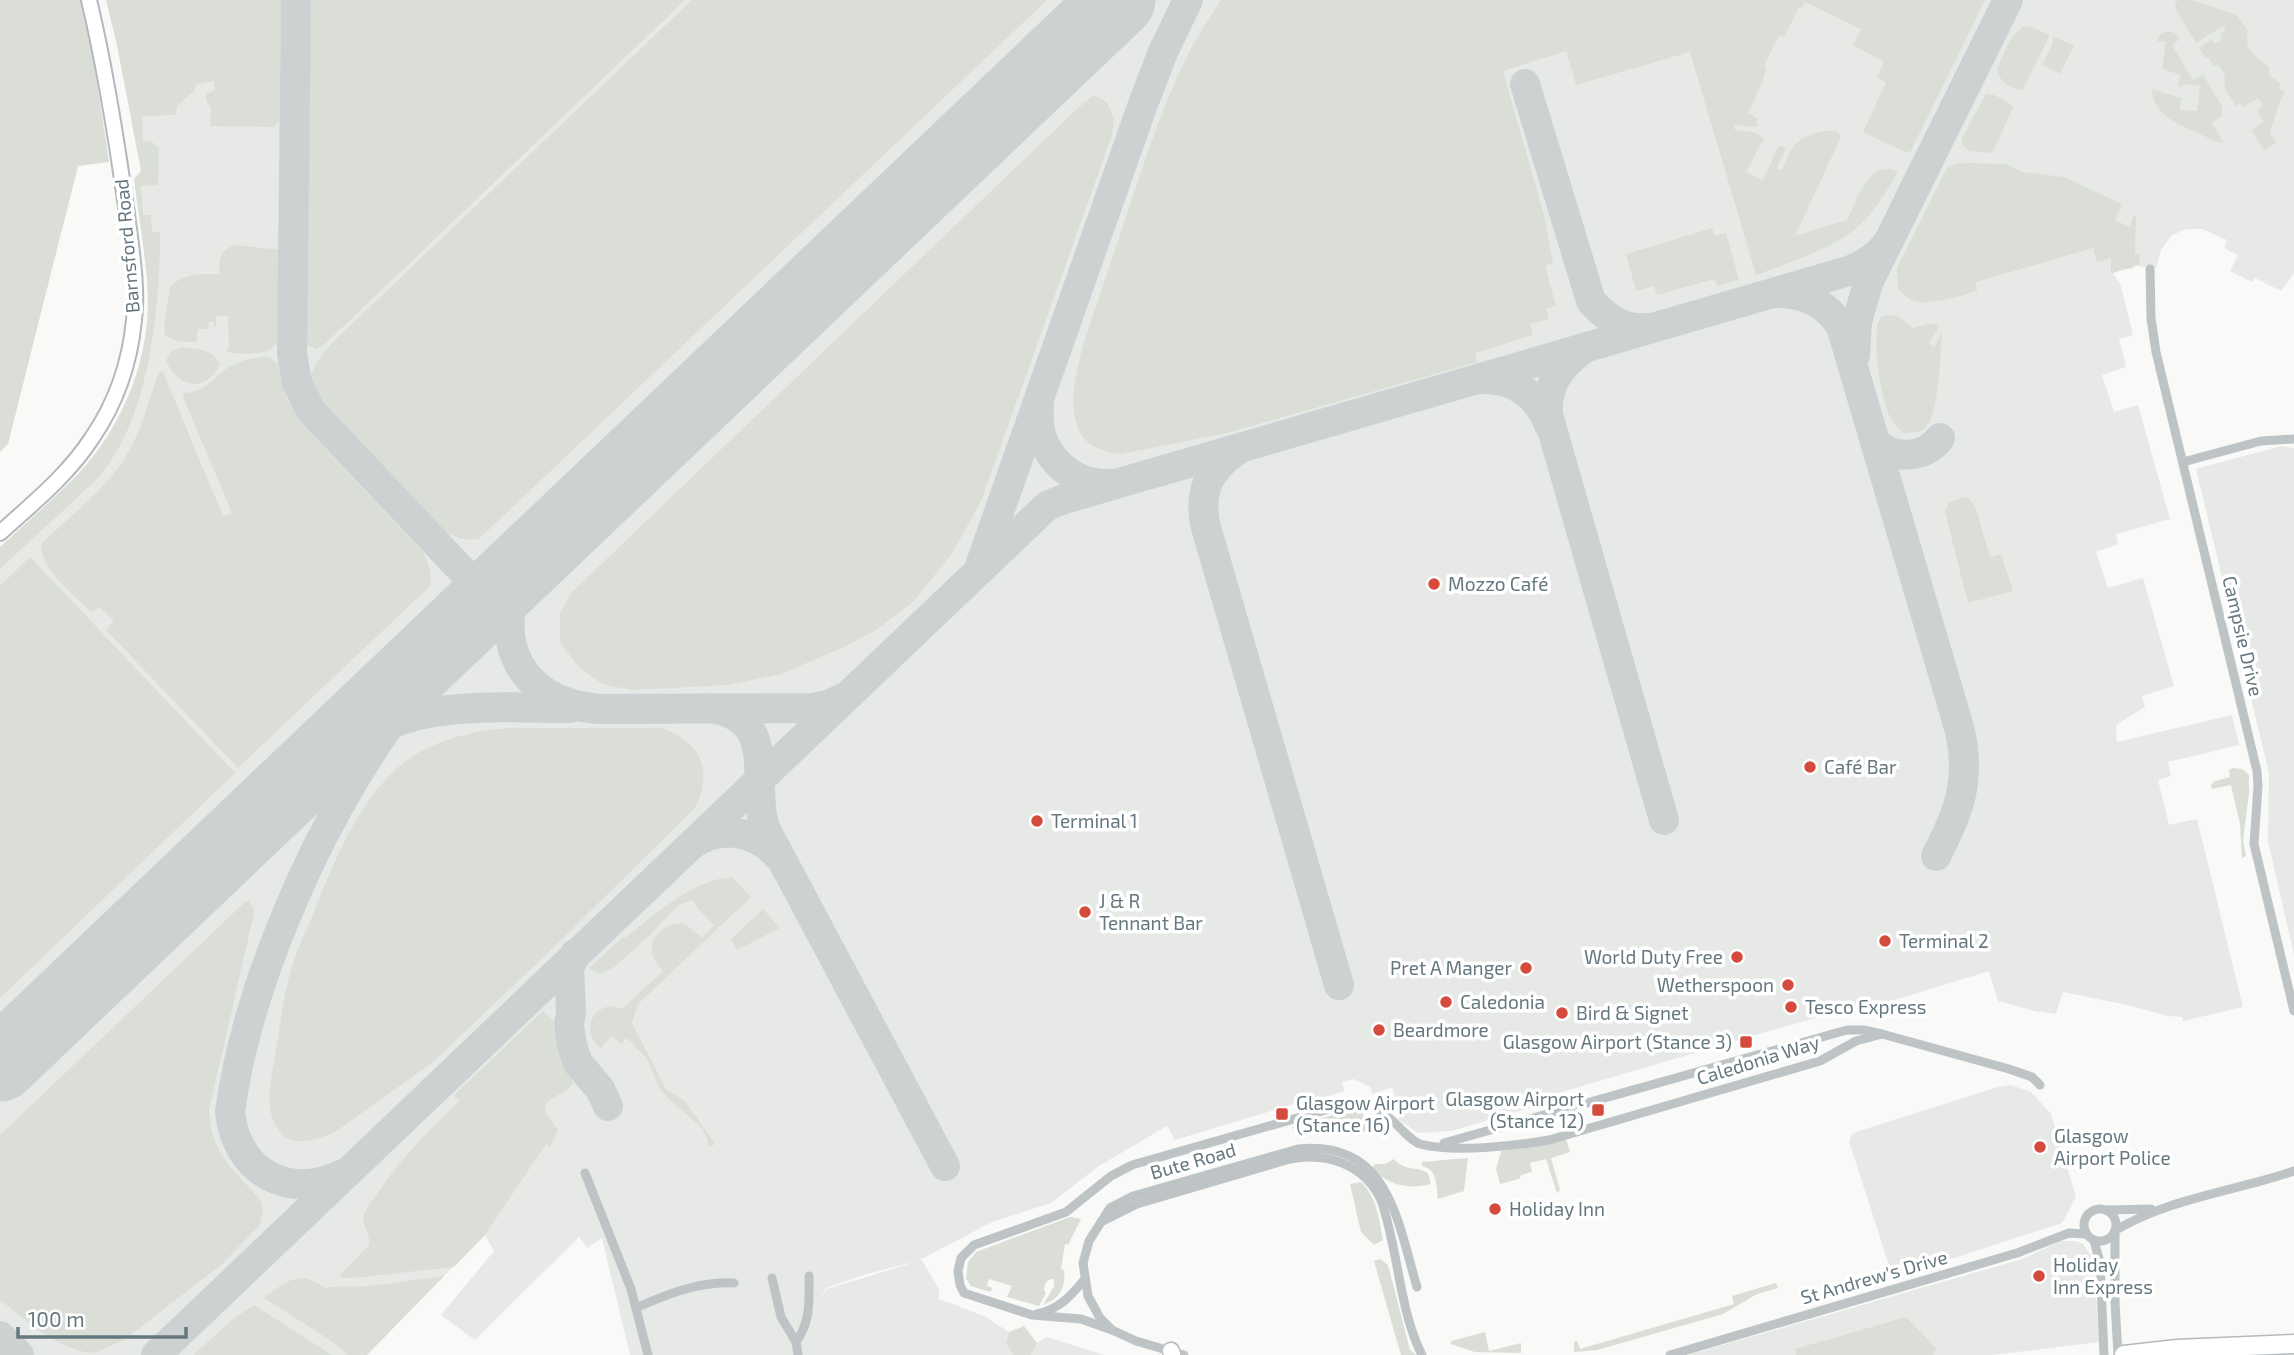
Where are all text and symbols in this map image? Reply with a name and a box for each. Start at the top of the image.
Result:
street label: Barnsford Road [109,178,144,314]
place label: Mozzo Café [1448,572,1548,595]
street label: Campsie Drive [2218,573,2269,698]
marker: Mozzo Café [1426,576,1442,592]
place label: Café Bar [1824,755,1897,778]
marker: Café Bar [1802,759,1818,775]
place label: Terminal 1 [1051,809,1138,832]
marker: Terminal 1 [1029,813,1045,829]
place label: J & R Tennant Bar [1099,889,1203,934]
marker: J & R Tennant Bar [1077,904,1093,920]
place label: Terminal 2 [1899,929,1989,952]
marker: Terminal 2 [1877,933,1893,949]
place label: World Duty Free [1584,945,1723,968]
marker: World Duty Free [1729,949,1745,965]
place label: Pret A Manger [1390,956,1512,979]
marker: Pret A Manger [1518,960,1534,976]
place label: Wetherspoon [1657,973,1774,996]
marker: Wetherspoon [1780,977,1796,993]
place label: Caledonia [1460,990,1545,1013]
marker: Caledonia [1438,994,1454,1010]
place label: Tesco Express [1805,995,1927,1018]
marker: Tesco Express [1783,999,1799,1015]
place label: Bird & Signet [1576,1001,1688,1024]
marker: Bird & Signet [1554,1005,1570,1021]
place label: Beardmore [1393,1018,1489,1041]
marker: Beardmore [1371,1022,1387,1038]
place label: Glasgow Airport (Stance 3) [1503,1030,1732,1053]
street label: Caledonia Way [1694,1030,1822,1089]
marker: Glasgow Airport (Stance 3) [1738,1034,1754,1050]
place label: Glasgow Airport (Stance 12) [1445,1087,1584,1132]
place label: Glasgow Airport (Stance 16) [1296,1091,1435,1136]
marker: Glasgow Airport (Stance 12) [1590,1102,1606,1118]
marker: Glasgow Airport (Stance 16) [1274,1106,1290,1122]
place label: Glasgow Airport Police [2054,1124,2171,1169]
street label: Bute Road [1147,1137,1238,1184]
marker: Glasgow Airport Police [2032,1139,2048,1155]
place label: Holiday Inn [1509,1197,1605,1220]
marker: Holiday Inn [1487,1201,1503,1217]
street label: St Andrew's Drive [1798,1245,1950,1308]
place label: Holiday Inn Express [2053,1253,2153,1298]
marker: Holiday Inn Express [2031,1268,2047,1284]
scale bar [18,1296,186,1340]
text: 100 m [28,1306,85,1331]

